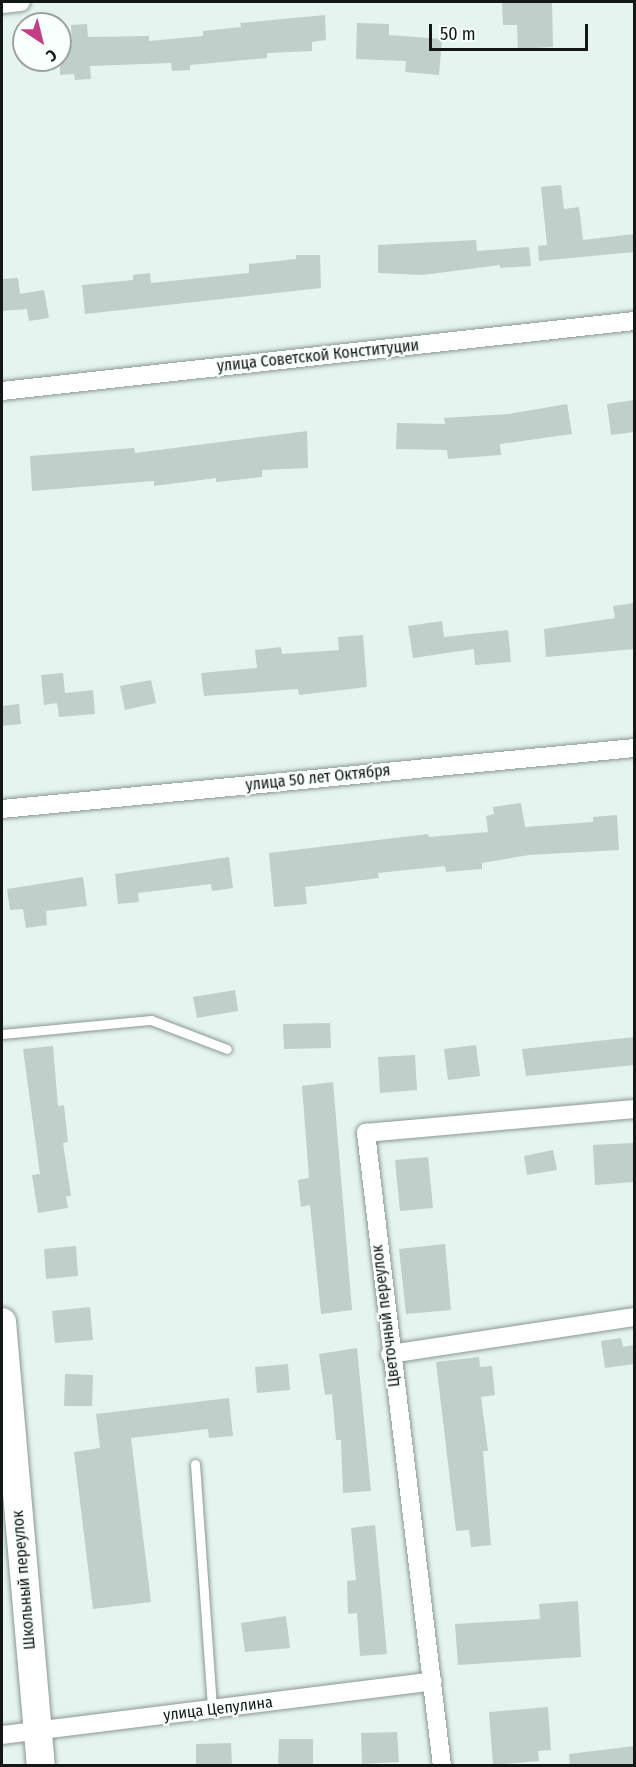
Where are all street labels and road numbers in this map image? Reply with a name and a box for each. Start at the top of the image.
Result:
street label: улица Советской Конституции [216,336,420,376]
street label: улица 50 лет Октября [245,761,391,795]
street label: Цветочный переулок [368,1244,404,1388]
street label: Школьный переулок [8,1510,40,1650]
street label: улица Цепулина [162,1693,274,1725]

